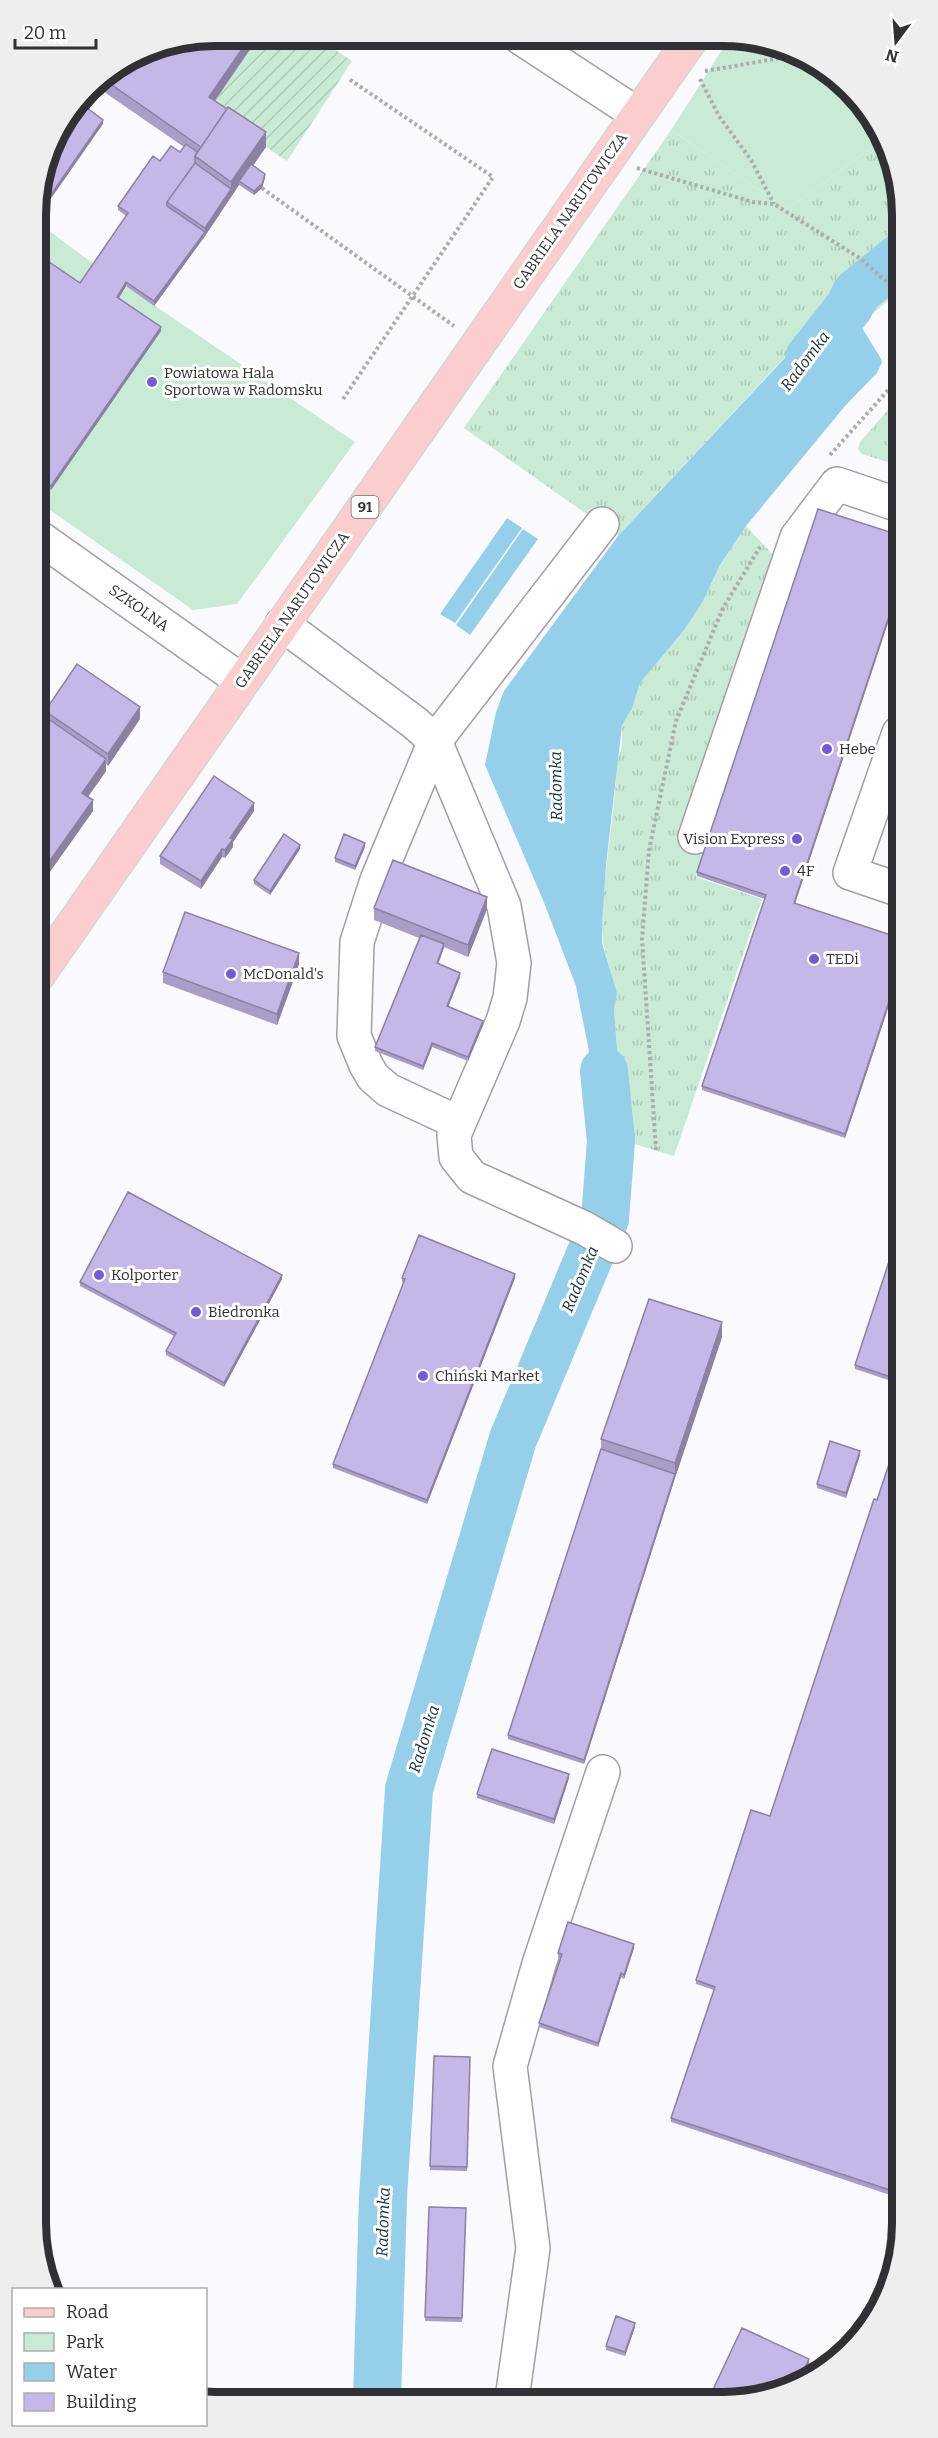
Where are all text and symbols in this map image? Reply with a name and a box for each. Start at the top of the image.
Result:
scale bar [15,12,96,50]
north arrow [866,12,926,72]
text: 20 m [24,22,66,44]
text: N [883,45,901,67]
street label: GABRIELA NARUTOWICZA [509,129,631,293]
water label: Radomka [776,328,834,394]
place label: Powiatowa Hala Sportowa w Radomsku [164,364,323,399]
marker: Powiatowa Hala Sportowa w Radomsku [145,375,159,389]
road number: 91 [352,496,378,518]
street label: GABRIELA NARUTOWICZA [231,528,353,692]
street label: SZKOLNA [106,581,173,635]
place label: Hebe [839,740,876,758]
marker: Hebe [820,742,834,756]
water label: Radomka [546,751,566,821]
place label: Vision Express [683,830,785,848]
marker: Vision Express [790,832,804,846]
place label: 4F [797,862,815,880]
marker: 4F [778,864,792,878]
place label: TEDi [826,950,859,968]
marker: TEDi [807,952,821,966]
place label: McDonald's [243,965,324,983]
marker: McDonald's [224,967,238,981]
water label: Radomka [558,1243,602,1315]
place label: Kolporter [111,1266,179,1284]
marker: Kolporter [92,1268,106,1282]
place label: Biedronka [208,1303,280,1321]
marker: Biedronka [189,1305,203,1319]
place label: Chiński Market [435,1367,540,1385]
marker: Chiński Market [416,1369,430,1383]
water label: Radomka [405,1703,443,1775]
water label: Radomka [372,2187,394,2257]
legend [12,2288,207,2426]
text: Road [66,2301,109,2323]
text: Park [66,2331,105,2353]
text: Water [66,2361,117,2383]
text: Building [66,2391,137,2413]

